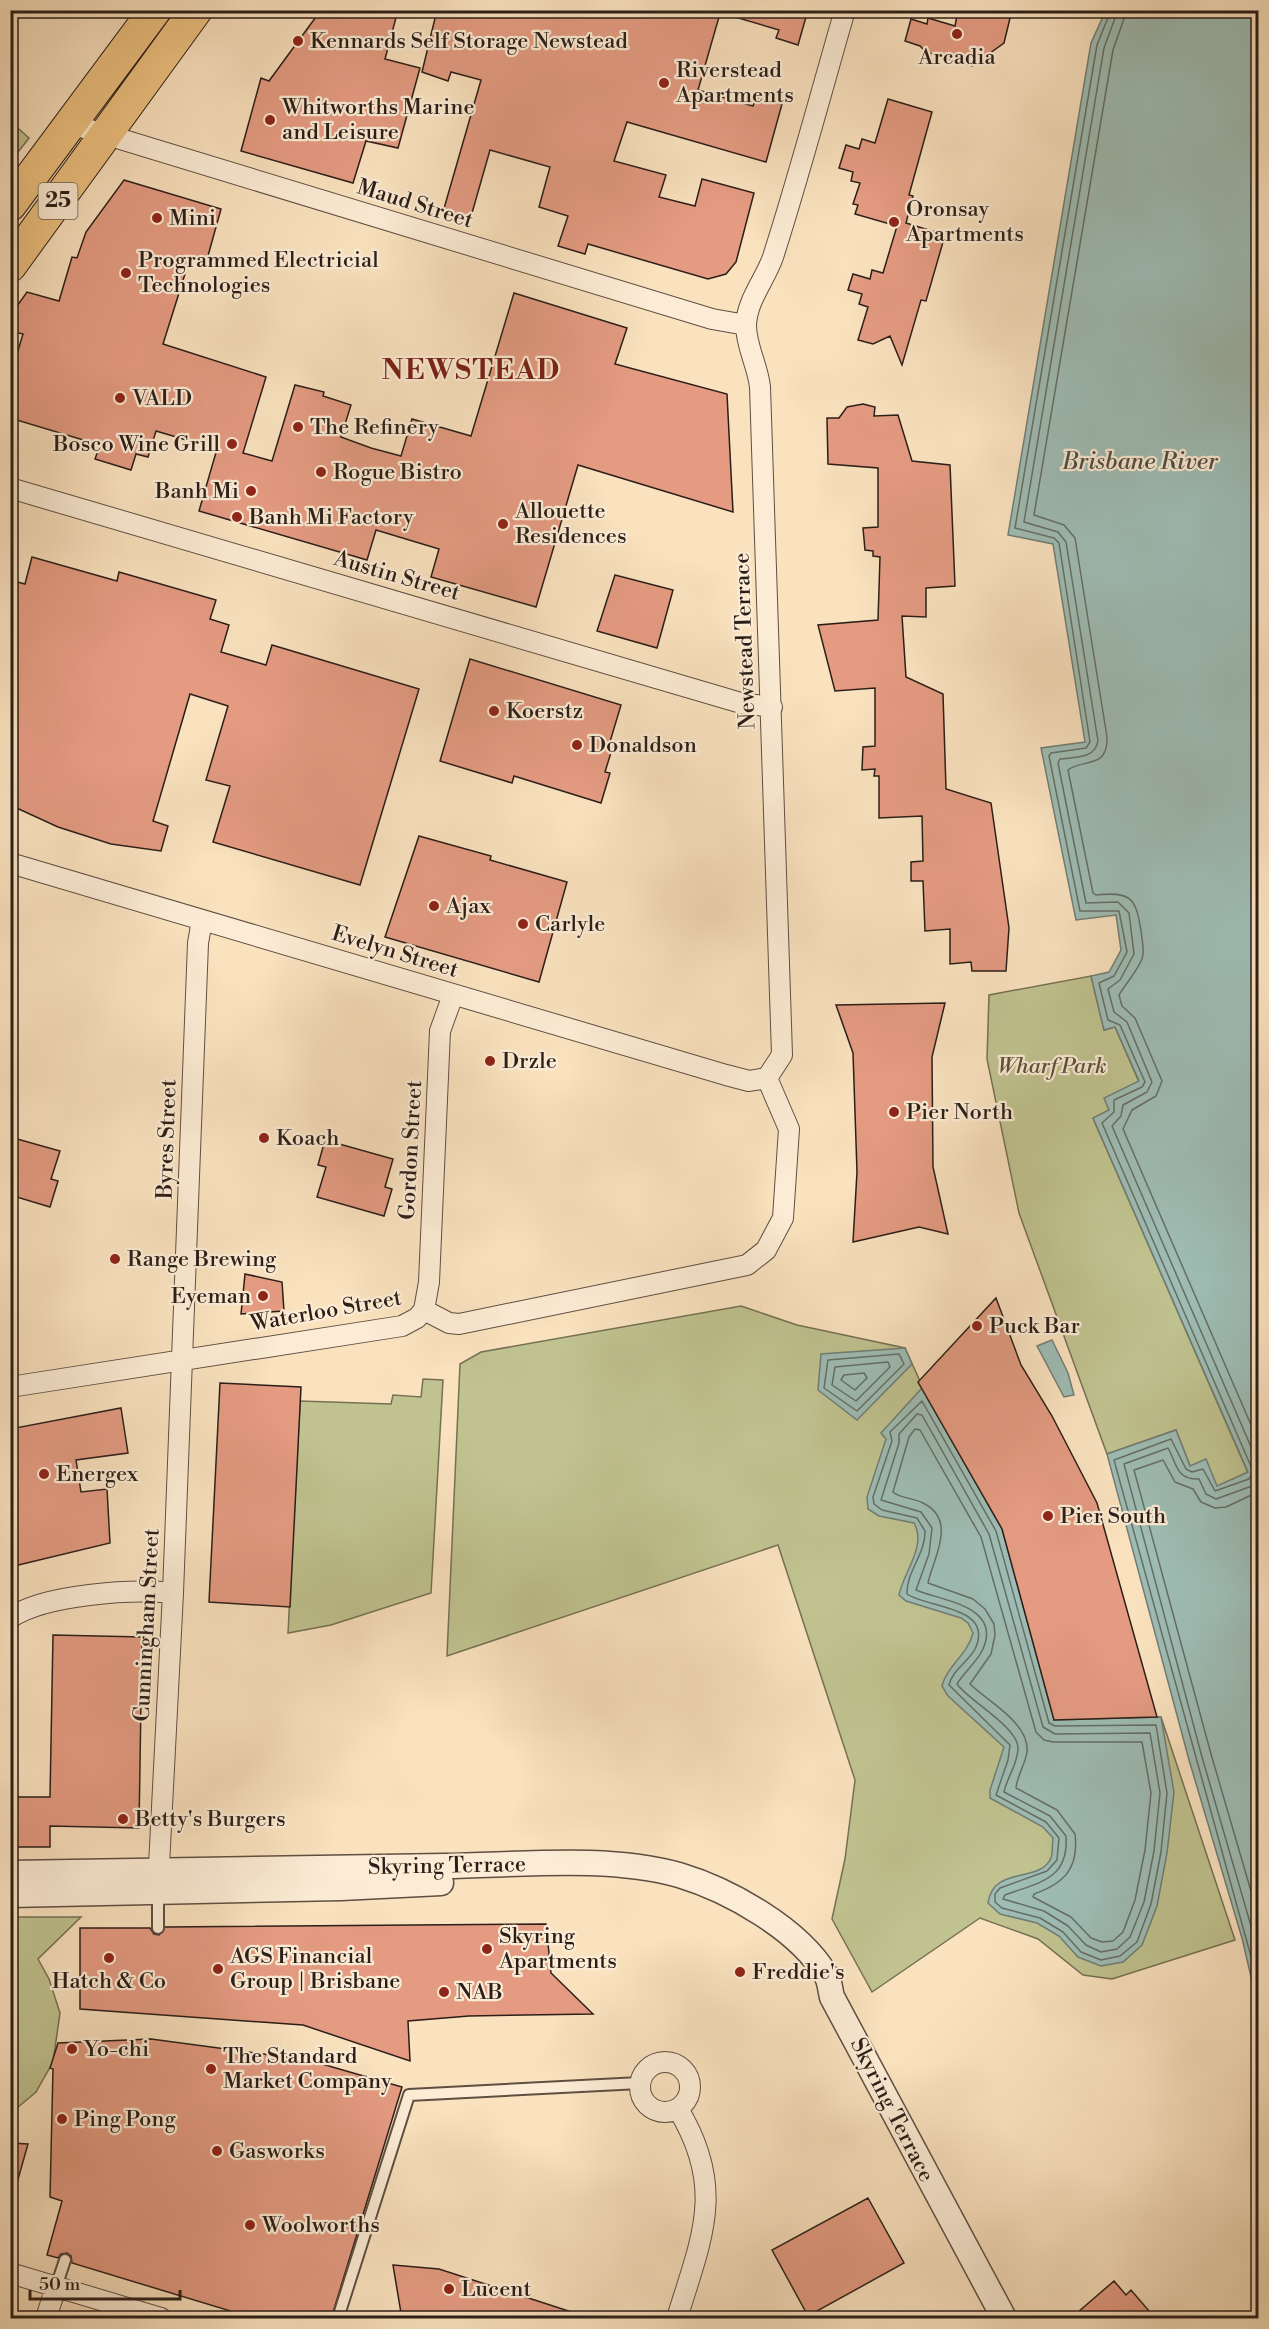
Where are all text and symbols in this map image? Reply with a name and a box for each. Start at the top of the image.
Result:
marker: Arcadia [950,27,964,41]
place label: Kennards Self Storage Newstead [310,28,628,55]
marker: Kennards Self Storage Newstead [291,34,305,48]
place label: Arcadia [917,44,997,71]
place label: Riverstead Apartments [675,57,794,109]
marker: Riverstead Apartments [657,76,671,90]
place label: Whitworths Marine and Leisure [281,94,475,146]
marker: Whitworths Marine and Leisure [263,113,277,127]
street label: Maud Street [354,174,476,234]
road number: 25 [38,183,78,219]
place label: Oronsay Apartments [905,196,1024,248]
place label: Mini [169,205,216,232]
marker: Mini [150,211,164,225]
marker: Oronsay Apartments [887,215,901,229]
place label: Programmed Electricial Technologies [138,247,379,299]
marker: Programmed Electricial Technologies [119,266,133,280]
district label: NEWSTEAD [381,353,561,388]
place label: VALD [131,385,192,412]
marker: VALD [113,391,127,405]
place label: The Refinery [310,414,439,441]
marker: The Refinery [291,420,305,434]
place label: Bosco Wine Grill [52,431,220,458]
marker: Bosco Wine Grill [225,437,239,451]
water label: Brisbane River [1061,447,1219,477]
place label: Rogue Bistro [333,459,462,486]
marker: Rogue Bistro [314,465,328,479]
place label: Banh Mi [154,478,239,505]
marker: Banh Mi [244,484,258,498]
place label: Allouette Residences [514,498,627,550]
place label: Banh Mi Factory [248,504,414,531]
marker: Banh Mi Factory [230,510,244,524]
marker: Allouette Residences [496,517,510,531]
street label: Austin Street [330,545,463,607]
street label: Newstead Terrace [728,552,762,730]
place label: Koerstz [506,698,583,725]
marker: Koerstz [487,704,501,718]
place label: Donaldson [589,732,697,759]
marker: Donaldson [570,738,584,752]
place label: Ajax [445,893,491,920]
marker: Ajax [427,899,441,913]
place label: Carlyle [535,911,605,938]
marker: Carlyle [516,917,530,931]
street label: Evelyn Street [328,920,462,984]
place label: Drzle [502,1048,557,1075]
park label: Wharf Park [998,1053,1106,1080]
marker: Drzle [483,1054,497,1068]
street label: Byres Street [151,1078,183,1200]
street label: Gordon Street [394,1079,428,1221]
place label: Pier North [906,1099,1013,1126]
marker: Pier North [887,1105,901,1119]
place label: Koach [276,1125,339,1152]
marker: Koach [257,1131,271,1145]
place label: Range Brewing [127,1246,277,1273]
marker: Range Brewing [108,1252,122,1266]
place label: Eyeman [171,1283,251,1310]
street label: Waterloo Street [247,1284,404,1338]
marker: Eyeman [256,1289,270,1303]
place label: Puck Bar [989,1313,1080,1340]
marker: Puck Bar [970,1319,984,1333]
place label: Energex [56,1461,139,1488]
marker: Energex [37,1467,51,1481]
place label: Pier South [1060,1503,1166,1530]
marker: Pier South [1041,1509,1055,1523]
street label: Cunningham Street [128,1527,166,1722]
place label: Betty's Burgers [134,1806,286,1833]
marker: Betty's Burgers [116,1812,130,1826]
street label: Skyring Terrace [368,1851,526,1881]
place label: Skyring Apartments [498,1923,617,1975]
marker: Skyring Apartments [480,1942,494,1956]
place label: AGS Financial Group | Brisbane [229,1943,400,1995]
marker: Hatch & Co [102,1951,116,1965]
place label: Freddie's [752,1959,845,1986]
marker: AGS Financial Group | Brisbane [211,1962,225,1976]
marker: Freddie's [733,1965,747,1979]
place label: Hatch & Co [52,1968,166,1995]
place label: NAB [456,1979,503,2006]
marker: NAB [437,1985,451,1999]
street label: Skyring Terrace [844,2033,940,2187]
place label: Yo-chi [83,2036,149,2063]
marker: Yo-chi [65,2042,79,2056]
place label: The Standard Market Company [223,2043,392,2095]
marker: The Standard Market Company [204,2062,218,2076]
place label: Ping Pong [74,2106,176,2133]
marker: Ping Pong [55,2112,69,2126]
place label: Gasworks [229,2138,325,2165]
marker: Gasworks [210,2144,224,2158]
place label: Woolworths [261,2212,380,2239]
marker: Woolworths [243,2218,257,2232]
scale bar [30,2263,180,2301]
text: 50 m [39,2273,81,2296]
place label: Lucent [461,2276,531,2303]
marker: Lucent [442,2282,456,2296]

